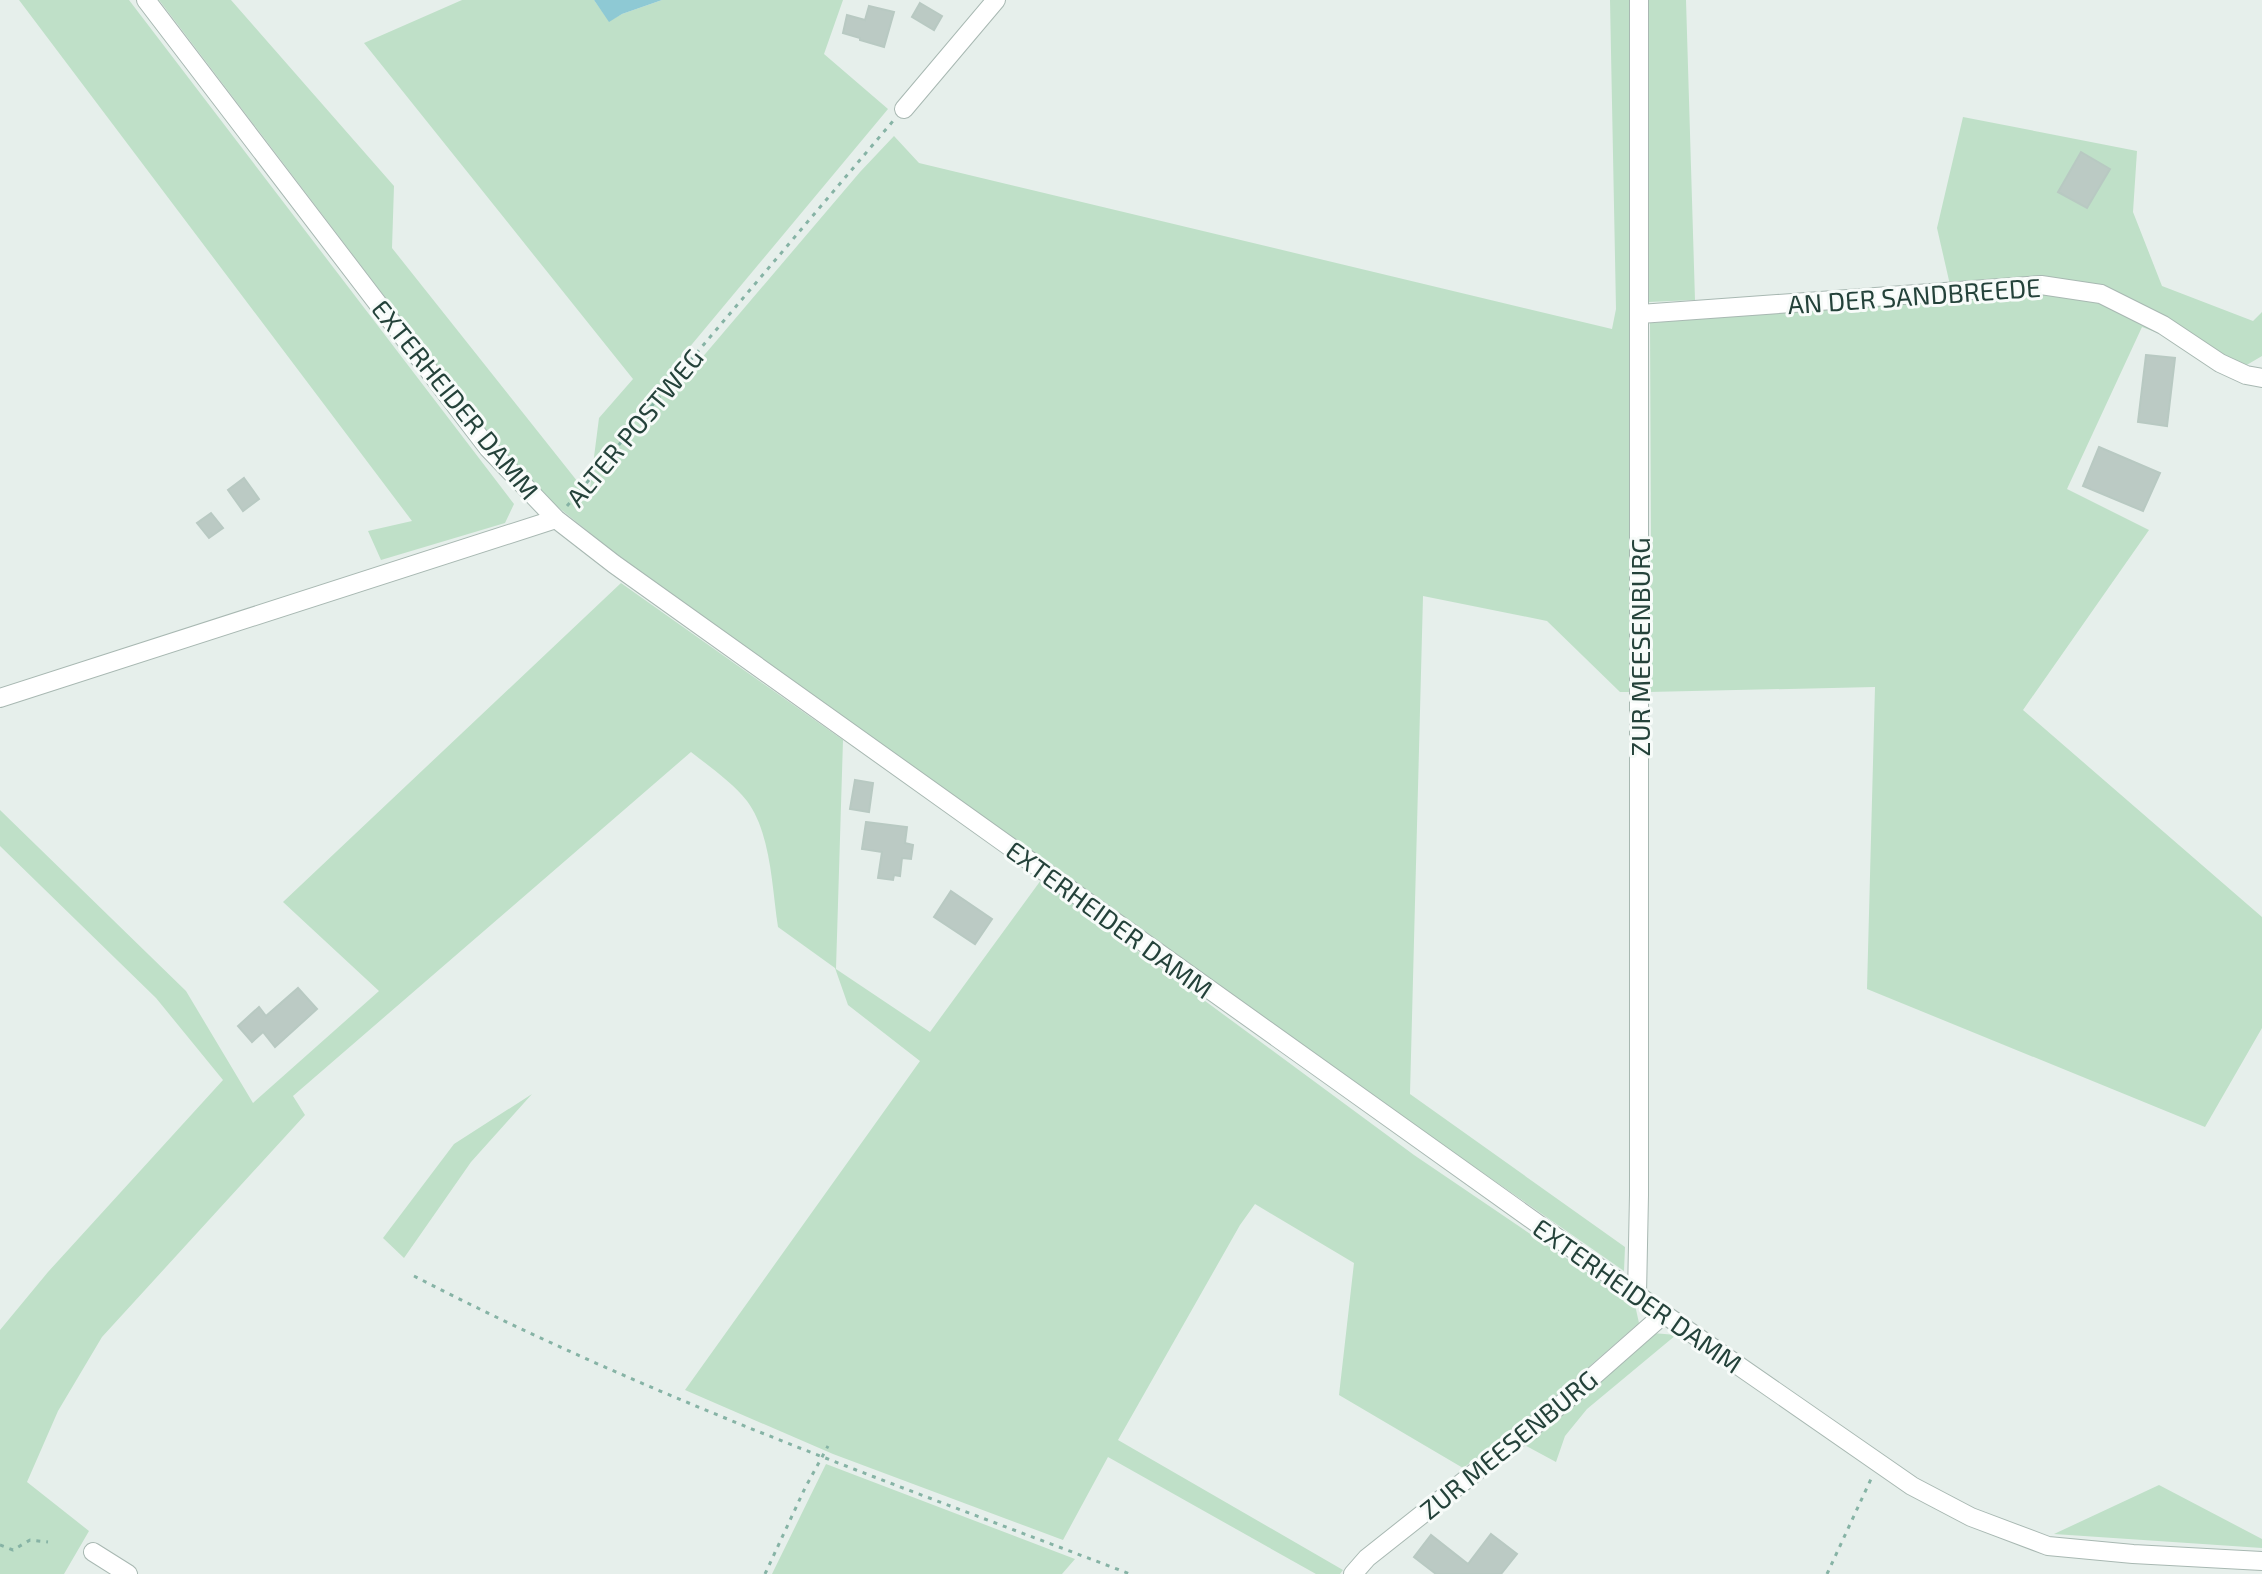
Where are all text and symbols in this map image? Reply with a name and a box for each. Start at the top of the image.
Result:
street label: AN DER SANDBREEDE [1786,271,2042,319]
street label: EXTERHEIDER DAMM [366,293,546,505]
street label: ALTER POSTWEG [559,342,709,512]
street label: ZUR MEESENBURG [1624,537,1655,757]
street label: EXTERHEIDER DAMM [1001,834,1219,1004]
street label: EXTERHEIDER DAMM [1528,1211,1748,1379]
street label: ZUR MEESENBURG [1413,1363,1603,1525]

